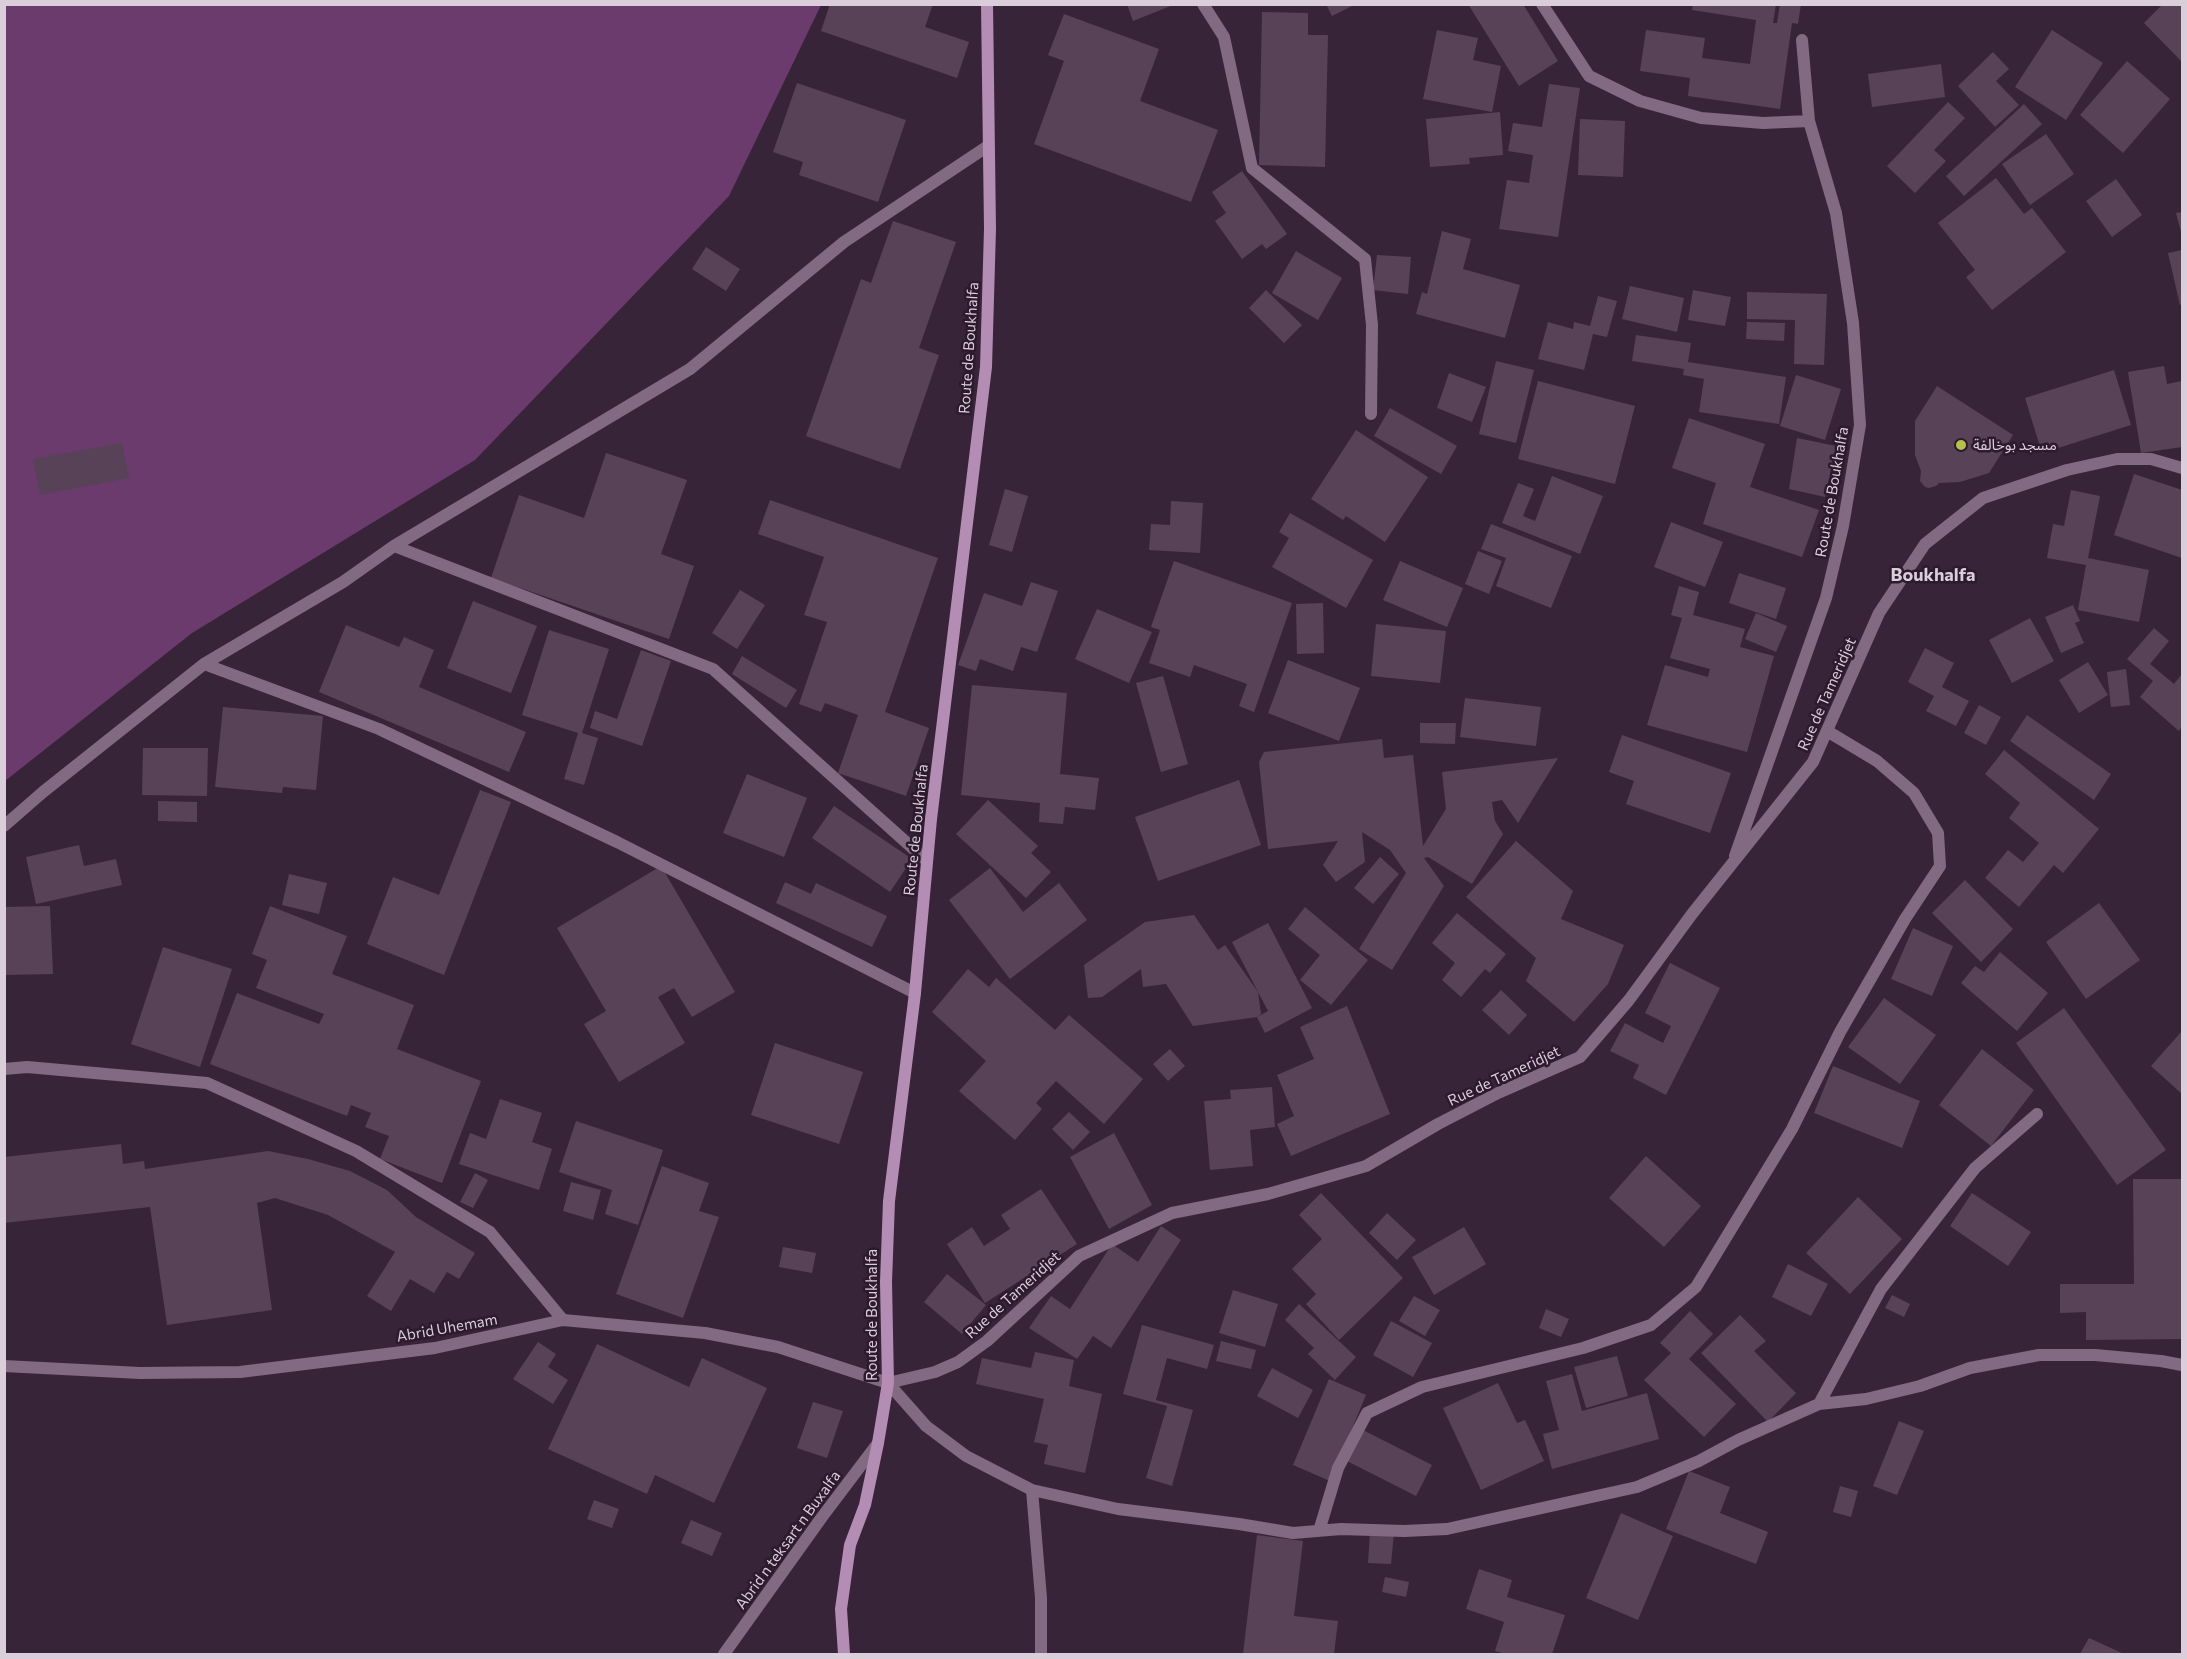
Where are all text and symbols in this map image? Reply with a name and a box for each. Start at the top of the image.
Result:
street label: Route de Boukhalfa [955,281,983,415]
street label: Route de Boukhalfa [1812,425,1852,559]
place label: مسجد بوخالفة [1973,436,2057,454]
marker: مسجد بوخالفة [1954,438,1968,452]
district label: Boukhalfa [1891,564,1975,586]
street label: Rue de Tameridjet [1794,635,1860,753]
street label: Route de Boukhalfa [900,763,932,897]
street label: Rue de Tameridjet [1445,1042,1563,1110]
street label: Rue de Tameridjet [962,1247,1064,1343]
street label: Route de Boukhalfa [863,1249,881,1381]
street label: Abrid Uhemam [395,1310,499,1346]
street label: Abrid n teksart n Buxalfa [732,1467,844,1613]

